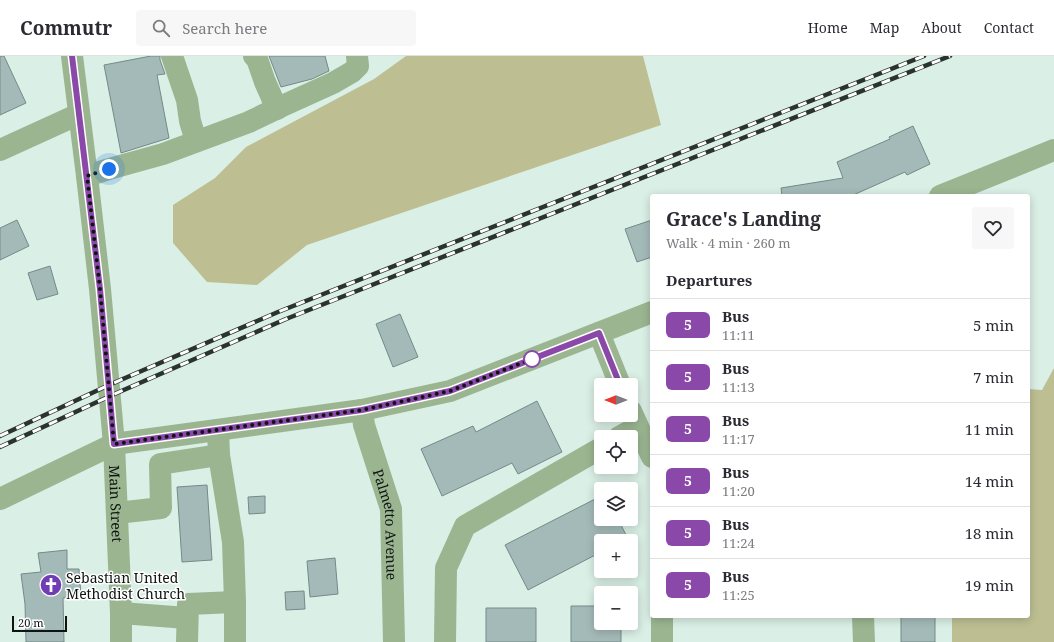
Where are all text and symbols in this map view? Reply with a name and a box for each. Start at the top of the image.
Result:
search box [136,10,416,46]
text: Commutr [20,15,112,41]
icon: search [150,17,172,39]
text: Search here [182,18,267,38]
text: Home [808,18,848,37]
text: Map [870,18,899,37]
text: About [921,18,962,37]
text: Contact [984,18,1034,37]
your location [99,159,119,179]
text: Grace's Landing [666,206,821,232]
button: heart [972,207,1014,249]
text: Walk · 4 min · 260 m [666,234,791,252]
text: Departures [666,270,752,290]
text: Bus [722,306,749,326]
text: 5 [684,315,692,334]
text: 5 min [973,315,1014,335]
text: 11:11 [722,326,755,344]
unlabelled marker [523,350,541,368]
text: Bus [722,358,749,378]
text: 5 [684,367,692,386]
text: 7 min [973,367,1014,387]
north arrow [594,378,638,422]
map controls [594,378,638,630]
text: 11:13 [722,378,755,396]
text: Bus [722,410,749,430]
text: 5 [684,419,692,438]
text: 11 min [965,419,1014,439]
button: locate [594,430,638,474]
text: 11:17 [722,430,755,448]
text: Bus [722,462,749,482]
street label: Main Street [105,465,128,543]
street label: Palmetto Avenue [369,466,402,580]
text: 5 [684,471,692,490]
text: 14 min [965,471,1014,491]
button: layers [594,482,638,526]
text: 11:20 [722,482,755,500]
text: Bus [722,514,749,534]
text: 5 [684,523,692,542]
text: 18 min [965,523,1014,543]
button: + [594,534,638,578]
text: 11:24 [722,534,755,552]
text: Bus [722,566,749,586]
place label: Sebastian United Methodist Church [66,568,185,603]
church icon: Sebastian United Methodist Church [38,572,64,598]
text: 5 [684,575,692,594]
text: 19 min [965,575,1014,595]
button: − [594,586,638,630]
text: 11:25 [722,586,755,604]
scale bar [12,614,67,633]
text: 20 m [18,615,44,630]

